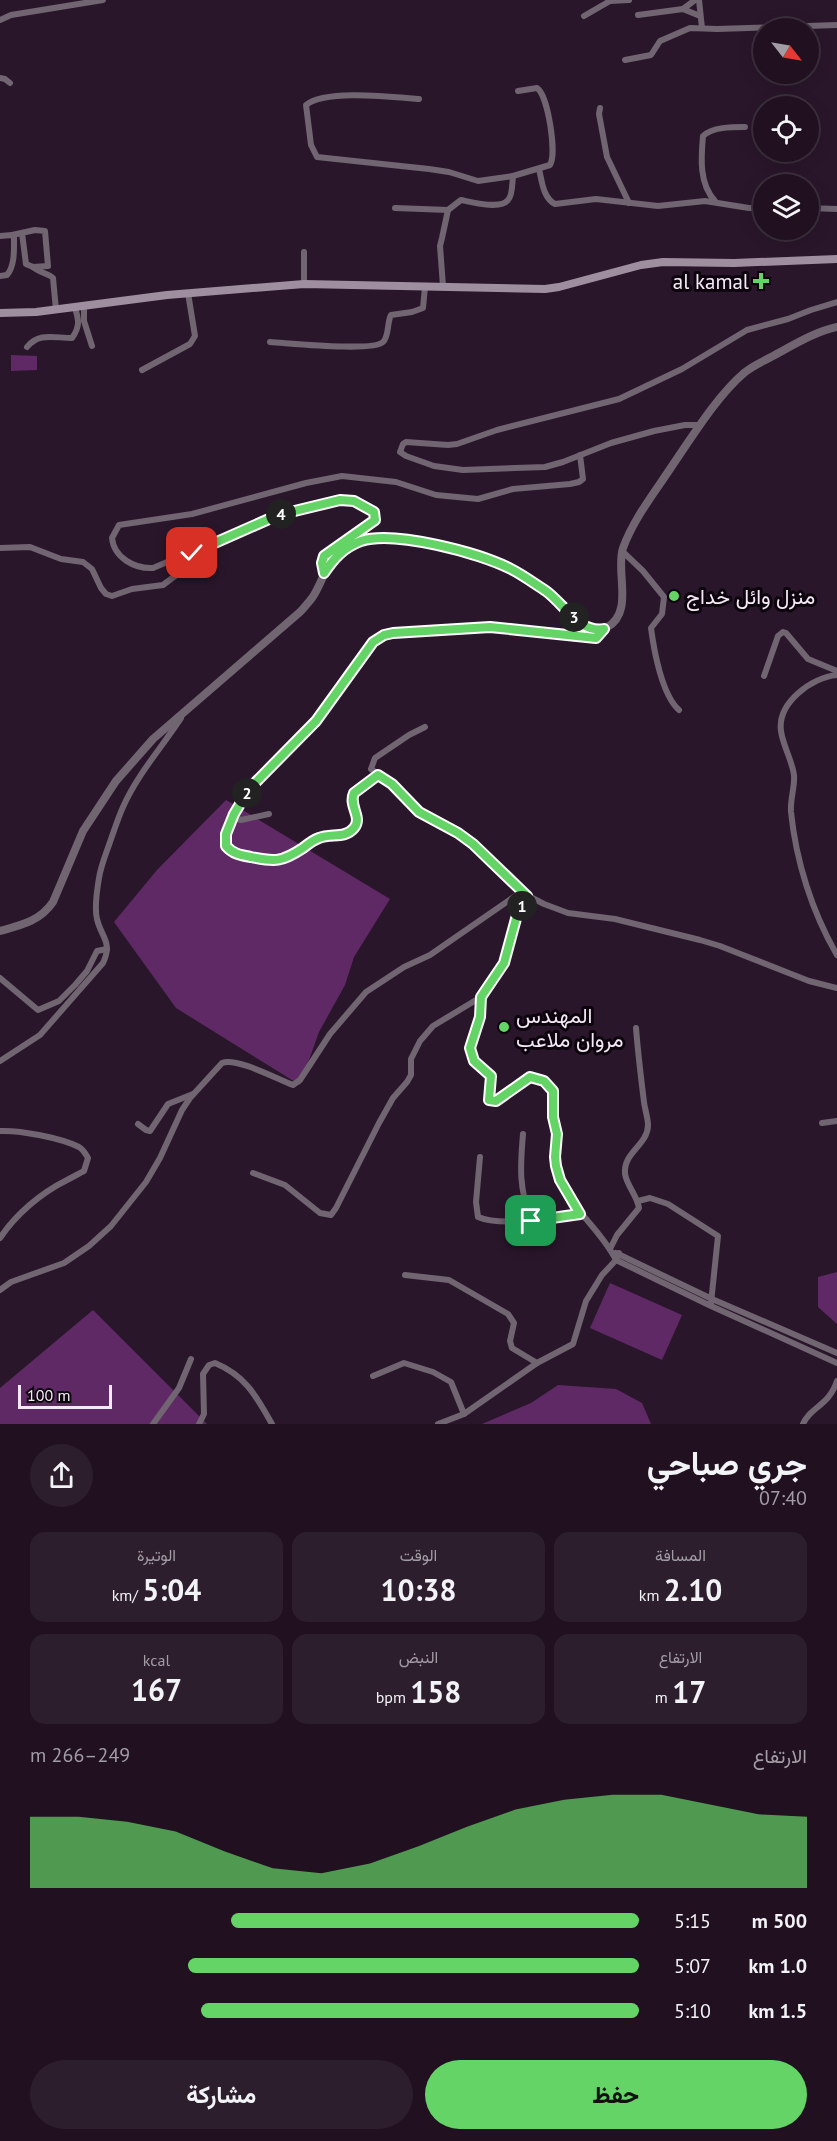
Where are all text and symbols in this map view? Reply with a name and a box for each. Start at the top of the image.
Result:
north arrow [753,18,819,84]
map controls [753,18,819,240]
button: locate [753,96,819,162]
button: layers [753,174,819,240]
place label: al kamal [673,268,749,295]
marker: al kamal [754,274,768,288]
pin: 4 [266,499,296,529]
text: 4 [276,504,286,524]
pin [166,527,217,578]
icon: check [175,536,208,569]
place label: منزل وائل خداج [686,583,815,611]
marker: منزل وائل خداج [667,589,681,603]
pin: 3 [559,602,589,632]
text: 3 [569,607,579,627]
pin: 2 [232,778,262,808]
text: 2 [242,783,252,803]
pin: 1 [507,891,537,921]
text: 1 [517,896,527,916]
place label: المهندس مروان ملاعب [516,1002,623,1053]
marker: المهندس مروان ملاعب [497,1020,511,1034]
pin [505,1195,556,1246]
icon: arrive [514,1204,547,1237]
scale bar [18,1382,112,1410]
text: 100 m [27,1385,70,1405]
text: جري صباحي [647,1441,807,1484]
button: share [30,1444,93,1507]
text: 07:40 [759,1485,807,1511]
text: الوتيرة [137,1545,176,1565]
text: الوقت [400,1545,437,1565]
text: المسافة [655,1545,706,1565]
text: 5:04 [142,1570,201,1609]
text: 10:38 [380,1570,457,1609]
text: 2.10 [664,1570,722,1609]
text: /km [112,1585,142,1605]
text: km [639,1585,664,1605]
text: النبض [399,1647,438,1667]
text: الارتفاع [659,1647,702,1667]
text: kcal [143,1650,170,1670]
text: 167 [131,1670,182,1709]
text: 158 [410,1672,461,1711]
text: 17 [672,1672,706,1711]
text: bpm [376,1687,410,1707]
text: m [655,1687,672,1707]
text: 249–266 m [30,1742,130,1768]
text: الارتفاع [753,1743,807,1769]
text: 5:15 [674,1908,711,1934]
text: 500 m [752,1908,807,1934]
text: 5:07 [674,1953,711,1979]
text: 1.0 km [748,1953,807,1979]
text: 5:10 [674,1998,711,2024]
text: 1.5 km [748,1998,807,2024]
button: مشاركة [30,2060,413,2129]
button: حفظ [425,2060,807,2129]

